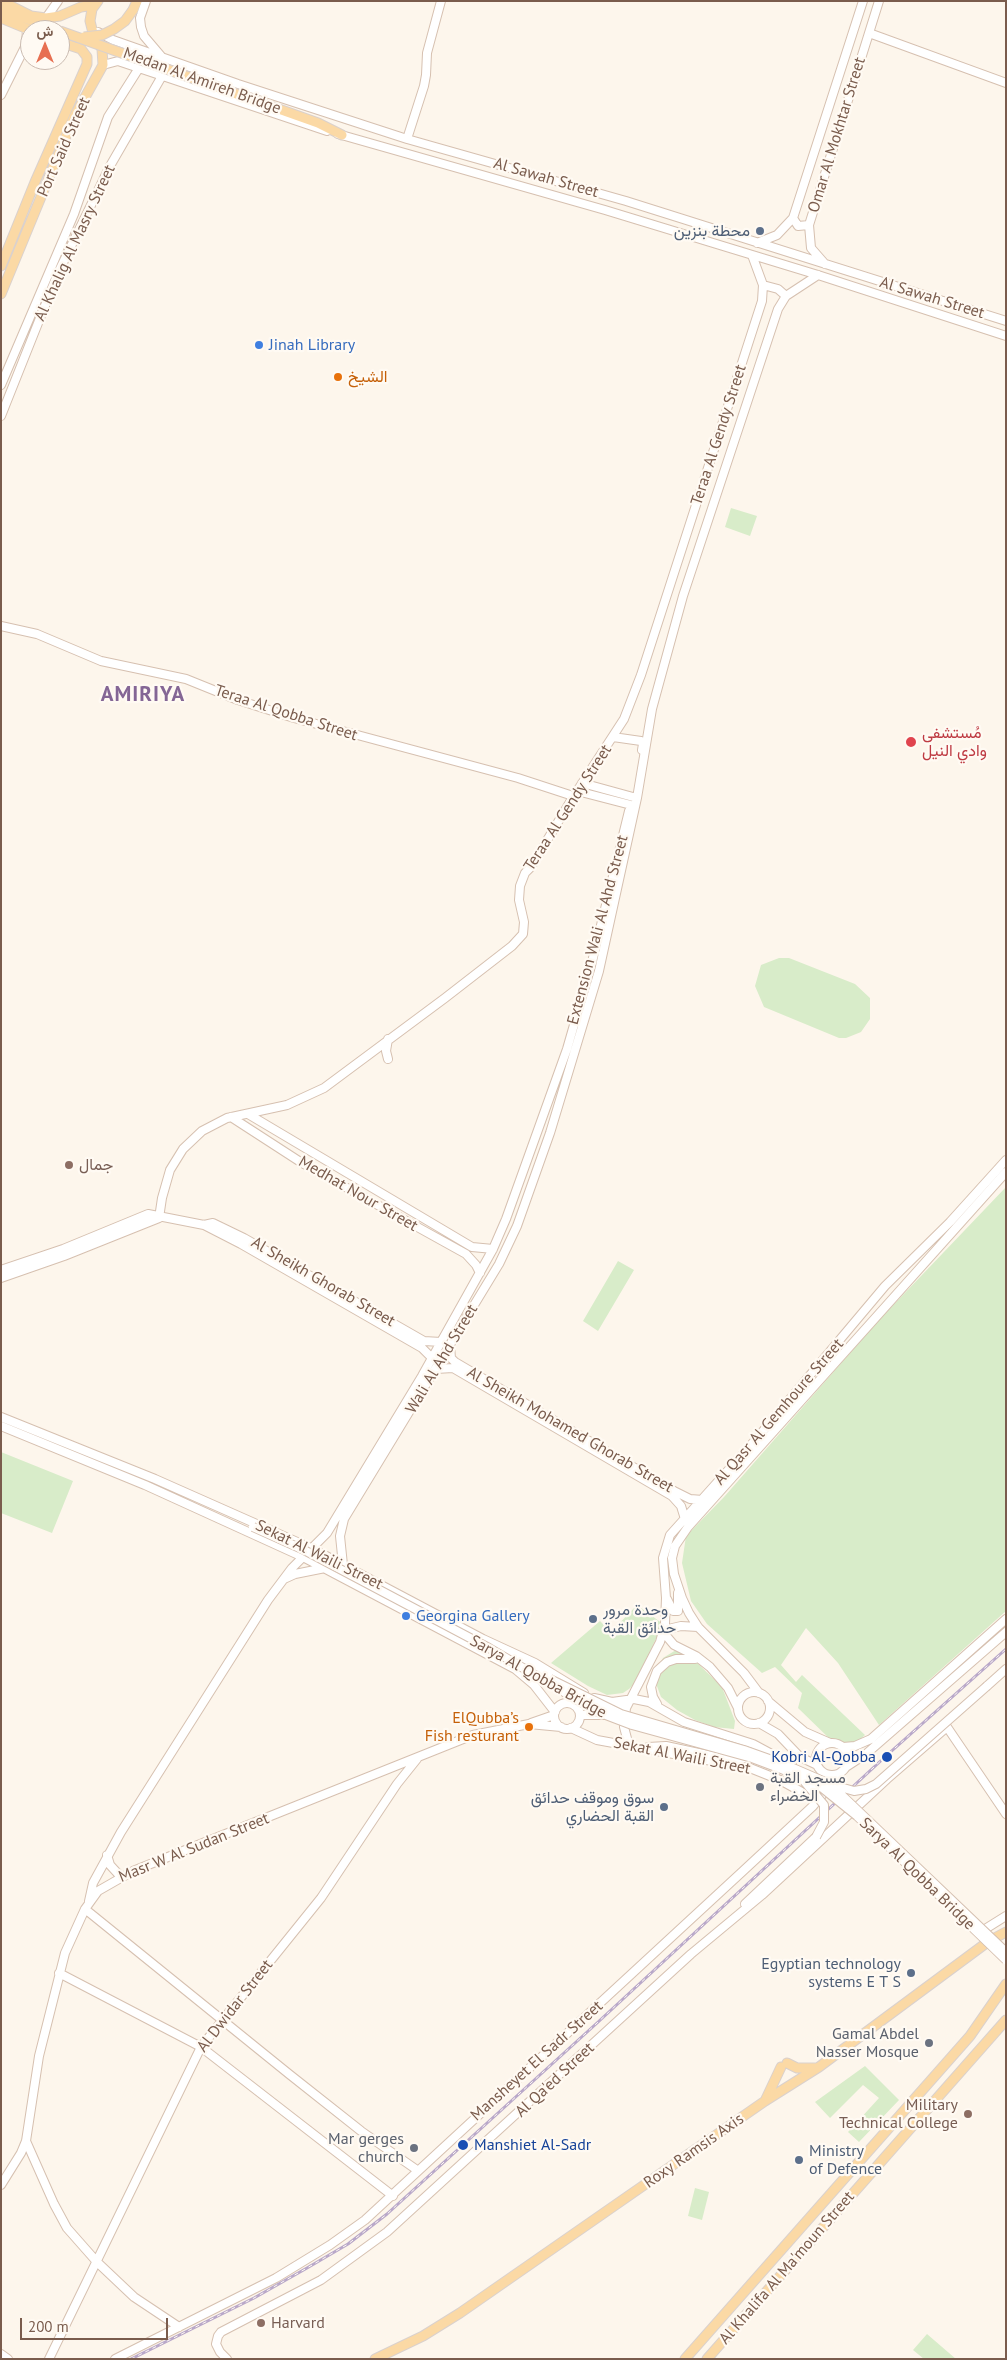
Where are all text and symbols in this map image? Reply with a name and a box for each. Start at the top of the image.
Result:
north arrow [20,20,70,70]
text: ش [37,22,53,40]
street label: Medan Al Amireh Bridge [121,44,283,118]
street label: Omar Al Mokhtar Street [804,55,870,215]
street label: Port Said Street [33,94,95,200]
street label: Al Sawah Street [491,154,601,202]
street label: Al Khalig Al Masry Street [30,162,120,324]
place label: محطة بنزين [674,221,750,241]
marker: محطة بنزين [754,225,766,237]
street label: Al Sawah Street [877,273,987,323]
place label: Jinah Library [269,335,355,355]
marker: Jinah Library [253,339,265,351]
street label: Teraa Al Gendy Street [687,362,751,508]
place label: الشيخ [348,367,388,387]
marker: الشيخ [332,371,344,383]
street label: Teraa Al Qobba Street [212,681,360,745]
district label: AMIRIYA [100,682,186,708]
place label: مُستشفى وادي النيل [922,723,987,761]
marker: مُستشفى وادي النيل [904,735,918,749]
street label: Teraa Al Gendy Street [520,741,616,875]
street label: Extension Wali Al Ahd Street [563,833,633,1027]
street label: Medhat Nour Street [295,1152,421,1236]
place label: جمال [79,1155,113,1175]
marker: جمال [63,1159,75,1171]
street label: Al Sheikh Ghorab Street [248,1233,398,1331]
street label: Wali Al Ahd Street [402,1301,482,1417]
street label: Al Qasr Al Gemhoure Street [710,1335,848,1489]
street label: Al Sheikh Mohamed Ghorab Street [464,1363,676,1497]
street label: Sekat Al Waili Street [252,1516,386,1594]
place label: وحدة مرور حدائق القبة [603,1600,676,1638]
place label: Georgina Gallery [416,1606,530,1626]
marker: Georgina Gallery [400,1610,412,1622]
marker: وحدة مرور حدائق القبة [587,1613,599,1625]
street label: Sarya Al Qobba Bridge [466,1631,610,1723]
place label: ElQubba’s Fish resturant [425,1708,519,1746]
marker: ElQubba’s Fish resturant [523,1721,535,1733]
street label: Sekat Al Waili Street [612,1733,752,1779]
place label: Kobri Al-Qobba [771,1747,876,1767]
marker: Kobri Al-Qobba [880,1750,894,1764]
place label: مسجد القبة الخضراء [770,1768,846,1806]
marker: مسجد القبة الخضراء [754,1781,766,1793]
place label: سوق وموقف حدائق القبة الحضاري [531,1788,654,1826]
marker: سوق وموقف حدائق القبة الحضاري [658,1801,670,1813]
street label: Masr W Al Sudan Street [116,1809,272,1887]
street label: Sarya Al Qobba Bridge [855,1814,979,1934]
place label: Egyptian technology systems E T S [761,1954,901,1992]
street label: Al Dwidar Street [193,1956,277,2056]
marker: Egyptian technology systems E T S [905,1967,917,1979]
street label: Mansheyet El Sadr Street [467,1997,607,2125]
place label: Gamal Abdel Nasser Mosque [816,2024,919,2062]
marker: Gamal Abdel Nasser Mosque [923,2037,935,2049]
street label: Al Qa'ed Street [512,2039,598,2121]
place label: Military Technical College [839,2095,958,2133]
marker: Military Technical College [962,2108,974,2120]
street label: Roxy Ramsis Axis [640,2110,748,2192]
place label: Mar gerges church [328,2129,404,2167]
place label: Manshiet Al-Sadr [474,2135,591,2155]
marker: Manshiet Al-Sadr [456,2138,470,2152]
place label: Ministry of Defence [809,2141,882,2179]
marker: Mar gerges church [408,2142,420,2154]
marker: Ministry of Defence [793,2154,805,2166]
street label: Al Khalifa Al Ma'moun Street [715,2188,859,2348]
scale bar [22,2308,170,2340]
place label: Harvard [271,2313,325,2333]
text: 200 m [28,2317,69,2336]
marker: Harvard [255,2317,267,2329]

